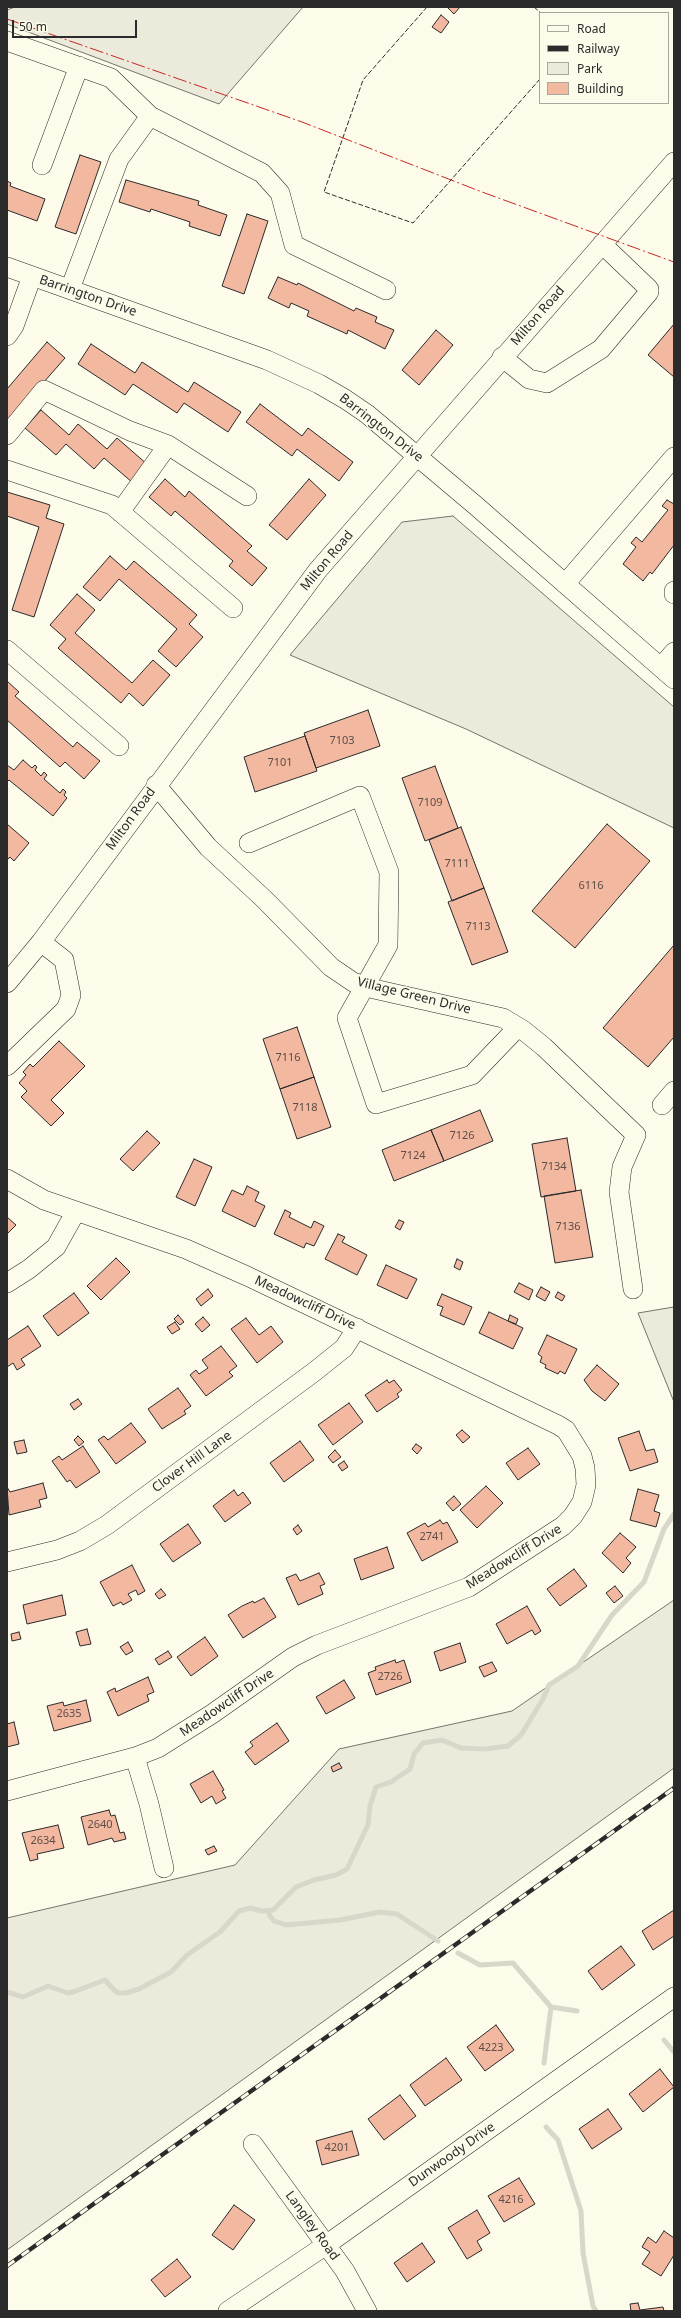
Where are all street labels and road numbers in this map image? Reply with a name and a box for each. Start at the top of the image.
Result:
street label: Barrington Drive [37,272,139,320]
street label: Milton Road [508,283,568,349]
street label: Barrington Drive [336,390,426,466]
street label: Milton Road [297,528,357,594]
street label: Milton Road [103,785,159,853]
street label: Village Green Drive [356,974,472,1018]
street label: Meadowcliff Drive [252,1273,358,1333]
street label: Clover Hill Lane [149,1428,235,1496]
street label: Meadowcliff Drive [463,1521,565,1593]
street label: Meadowcliff Drive [177,1666,277,1740]
street label: Dunwoody Drive [406,2119,498,2191]
street label: Langley Road [282,2188,342,2264]

